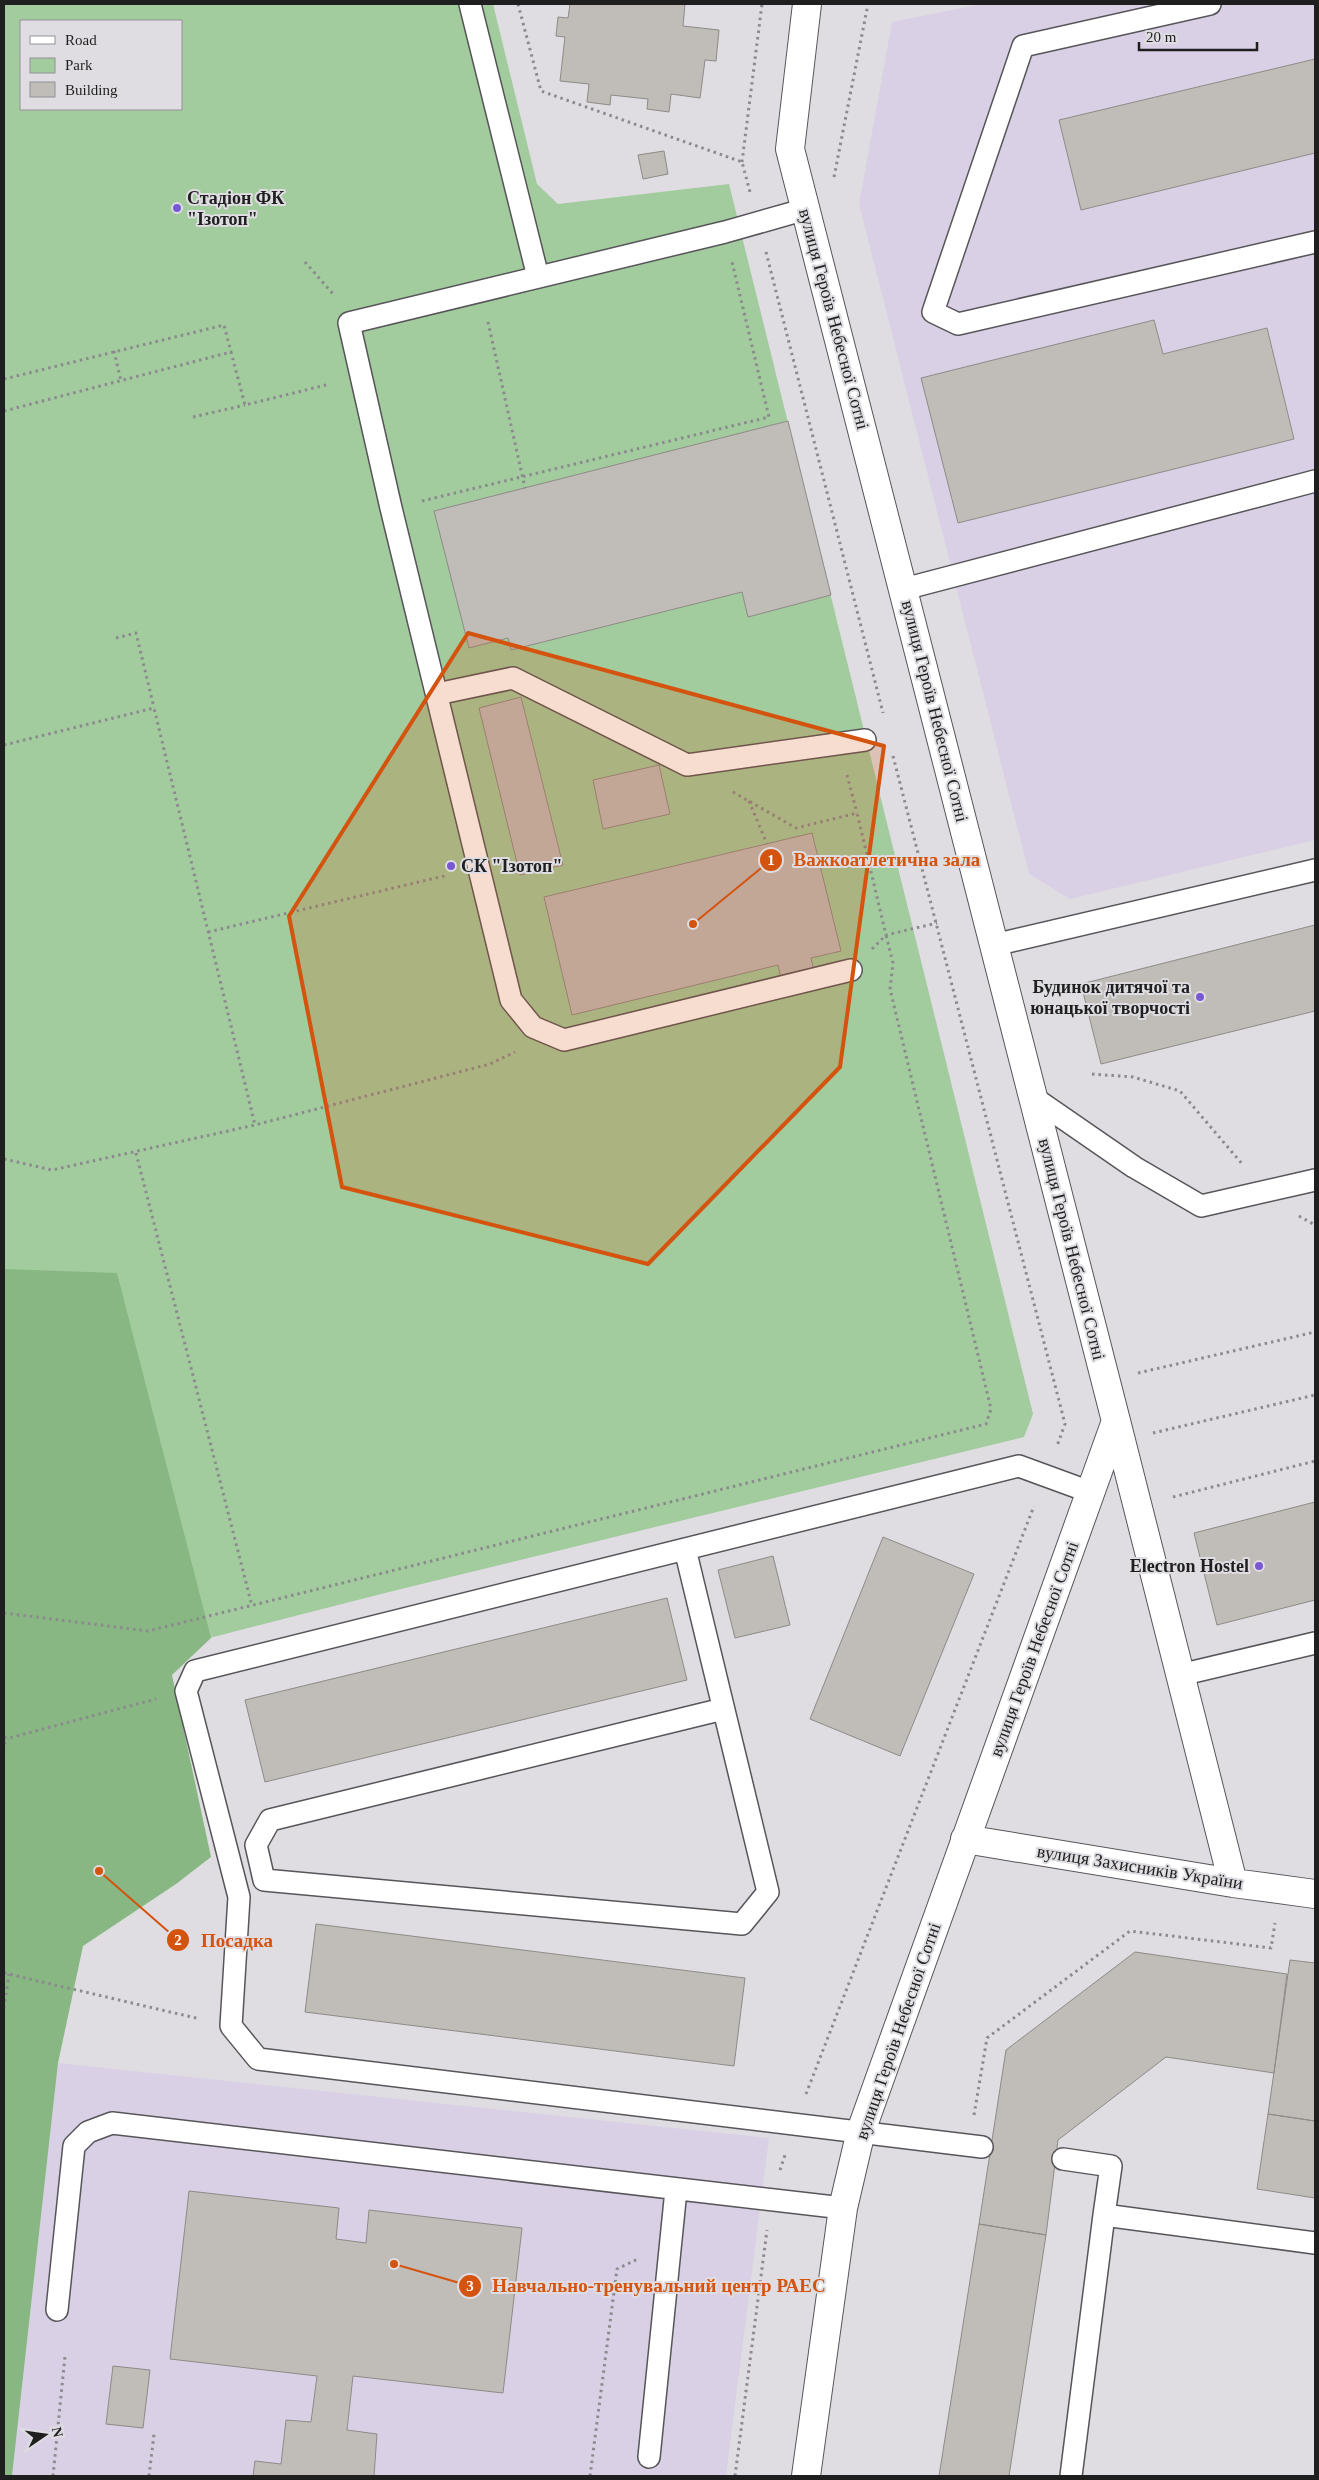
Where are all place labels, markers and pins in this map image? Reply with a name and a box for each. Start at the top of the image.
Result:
place label: Стадіон ФК "Ізотоп" [187,188,284,229]
marker: Стадіон ФК "Ізотоп" [171,202,183,214]
callout: Важкоатлетична зала [759,843,991,877]
place label: СК "Ізотоп" [461,856,562,876]
marker: СК "Ізотоп" [445,860,457,872]
place label: Будинок дитячої та юнацької творчості [1030,977,1190,1018]
marker: Будинок дитячої та юнацької творчості [1194,991,1206,1003]
place label: Electron Hostel [1130,1556,1249,1576]
marker: Electron Hostel [1253,1560,1265,1572]
callout: Посадка [166,1923,283,1957]
callout: Навчально-тренувальний центр РАЕС [457,2269,836,2303]

